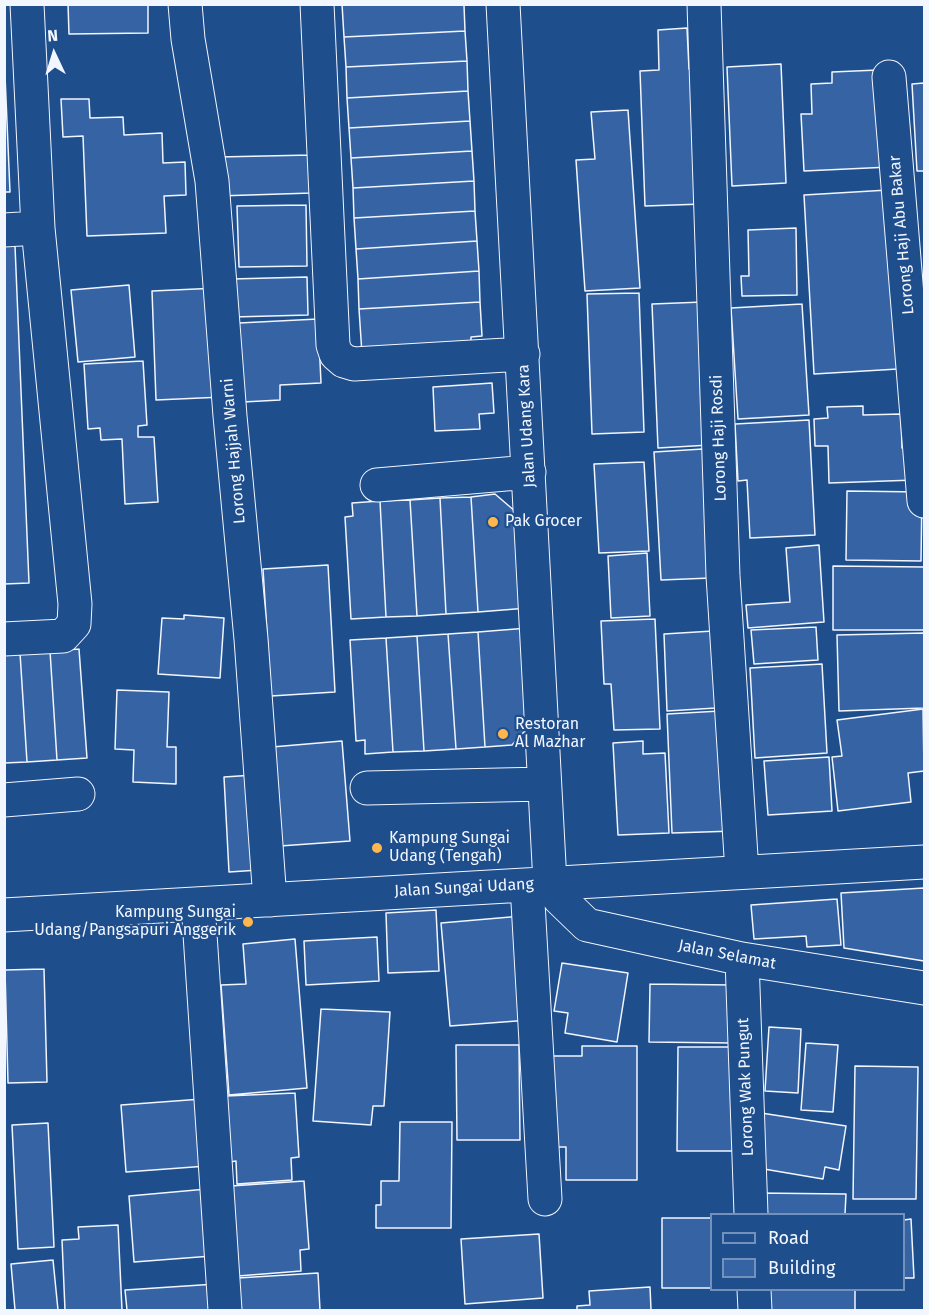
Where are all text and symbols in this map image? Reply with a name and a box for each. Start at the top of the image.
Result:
north arrow [24,24,84,84]
text: N [47,26,59,45]
street label: Lorong Haji Abu Bakar [885,154,919,316]
street label: Jalan Udang Kara [514,364,540,488]
street label: Lorong Haji Rosdi [707,374,731,502]
street label: Lorong Hajjah Warni [218,377,250,525]
place label: Pak Grocer [505,512,582,532]
marker: Pak Grocer [486,515,500,529]
place label: Restoran Al Mazhar [515,715,585,753]
marker: Restoran Al Mazhar [496,727,510,741]
place label: Kampung Sungai Udang (Tengah) [389,829,510,867]
marker: Kampung Sungai Udang (Tengah) [370,841,384,855]
street label: Jalan Sungai Udang [394,875,534,901]
place label: Kampung Sungai Udang/Pangsapuri Anggerik [34,903,236,941]
marker: Kampung Sungai Udang/Pangsapuri Anggerik [241,915,255,929]
street label: Jalan Selamat [676,936,778,974]
street label: Lorong Wak Pungut [734,1017,758,1157]
legend [710,1213,905,1291]
text: Road [768,1227,810,1249]
text: Building [768,1257,835,1279]

